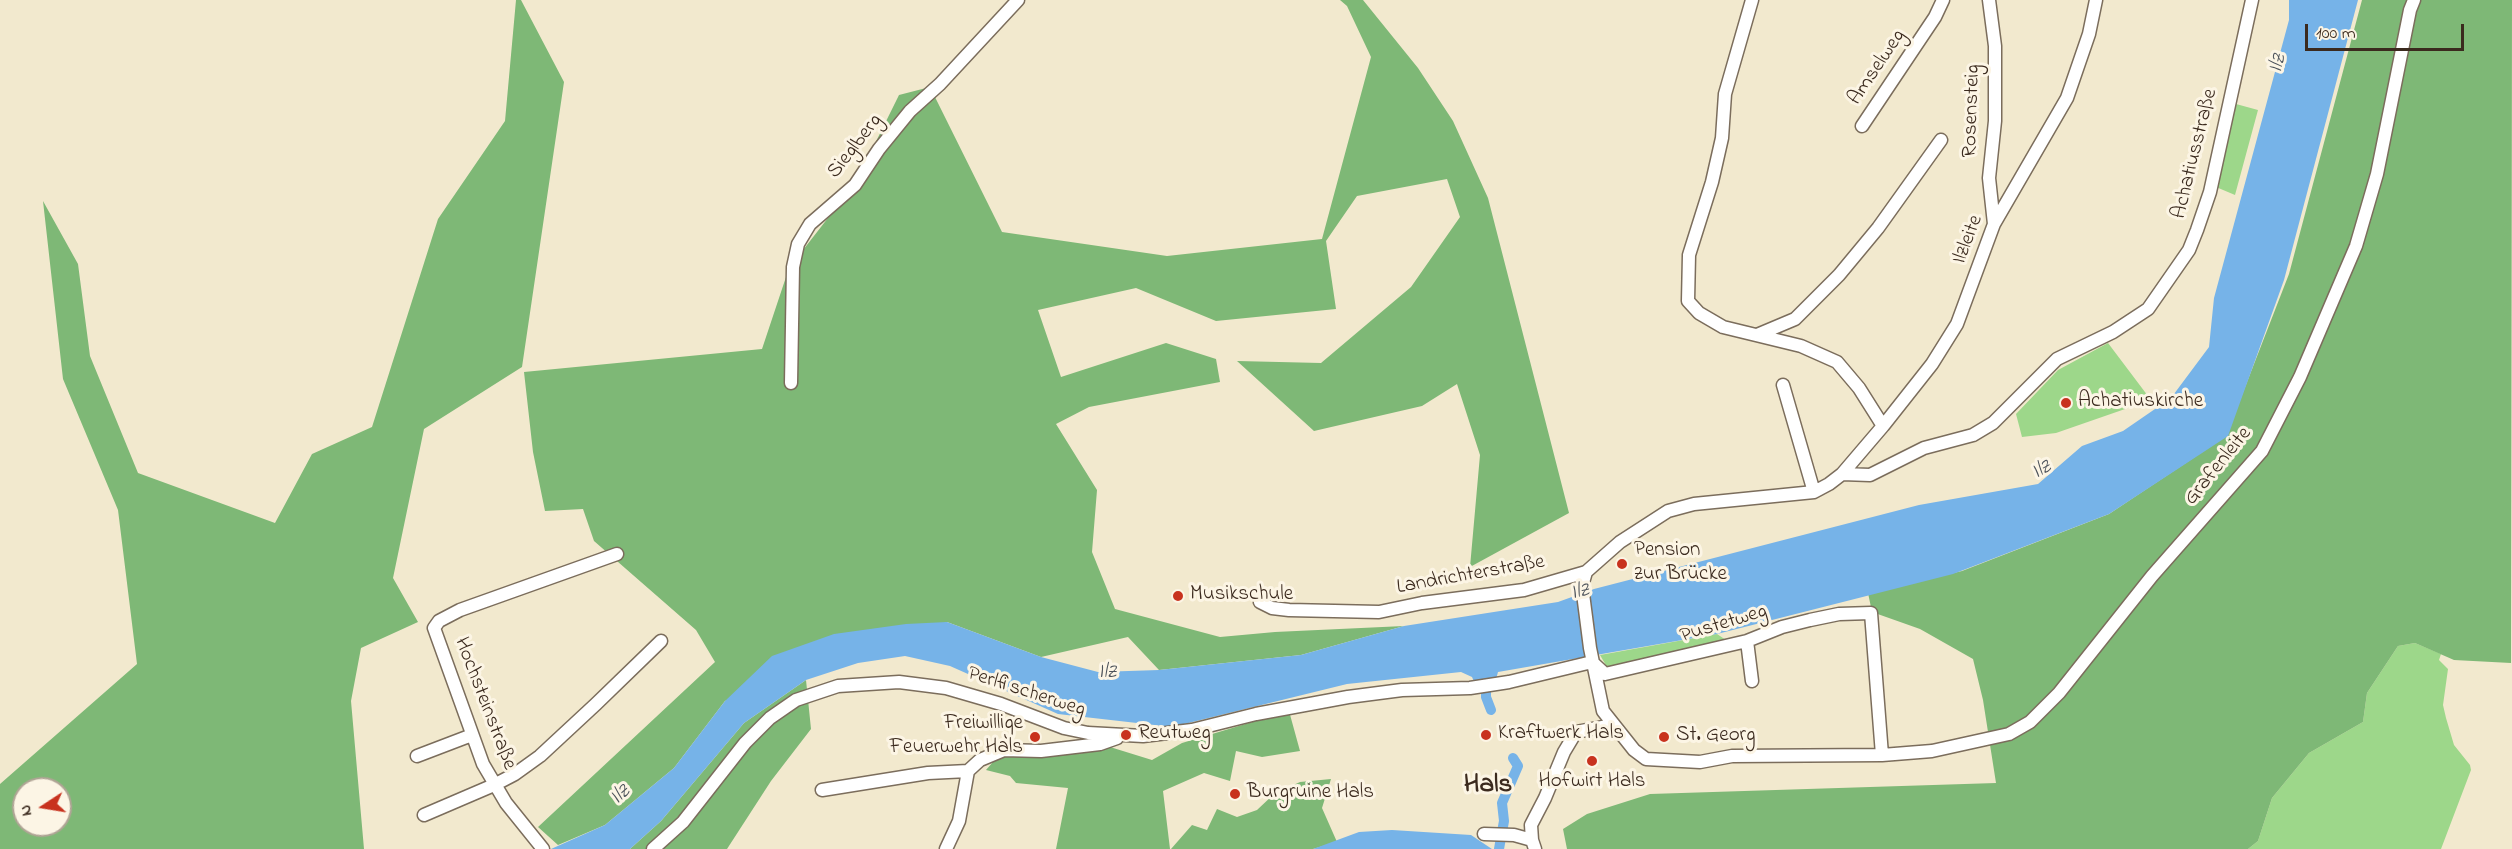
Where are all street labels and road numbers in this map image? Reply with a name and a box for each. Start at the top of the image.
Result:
street label: Amselweg [1844,26,1912,110]
street label: Rosensteig [1959,64,1987,158]
street label: Achatiusstraße [2168,86,2224,222]
street label: Sieglberg [823,110,889,184]
street label: Ilzleite [1948,212,1990,268]
street label: Grafenleite [2180,423,2258,511]
street label: Landrichterstraße [1395,551,1547,601]
street label: Pustetweg [1677,600,1771,650]
street label: Hochsteinstraße [447,634,521,774]
street label: Perlfischerweg [964,662,1088,724]

